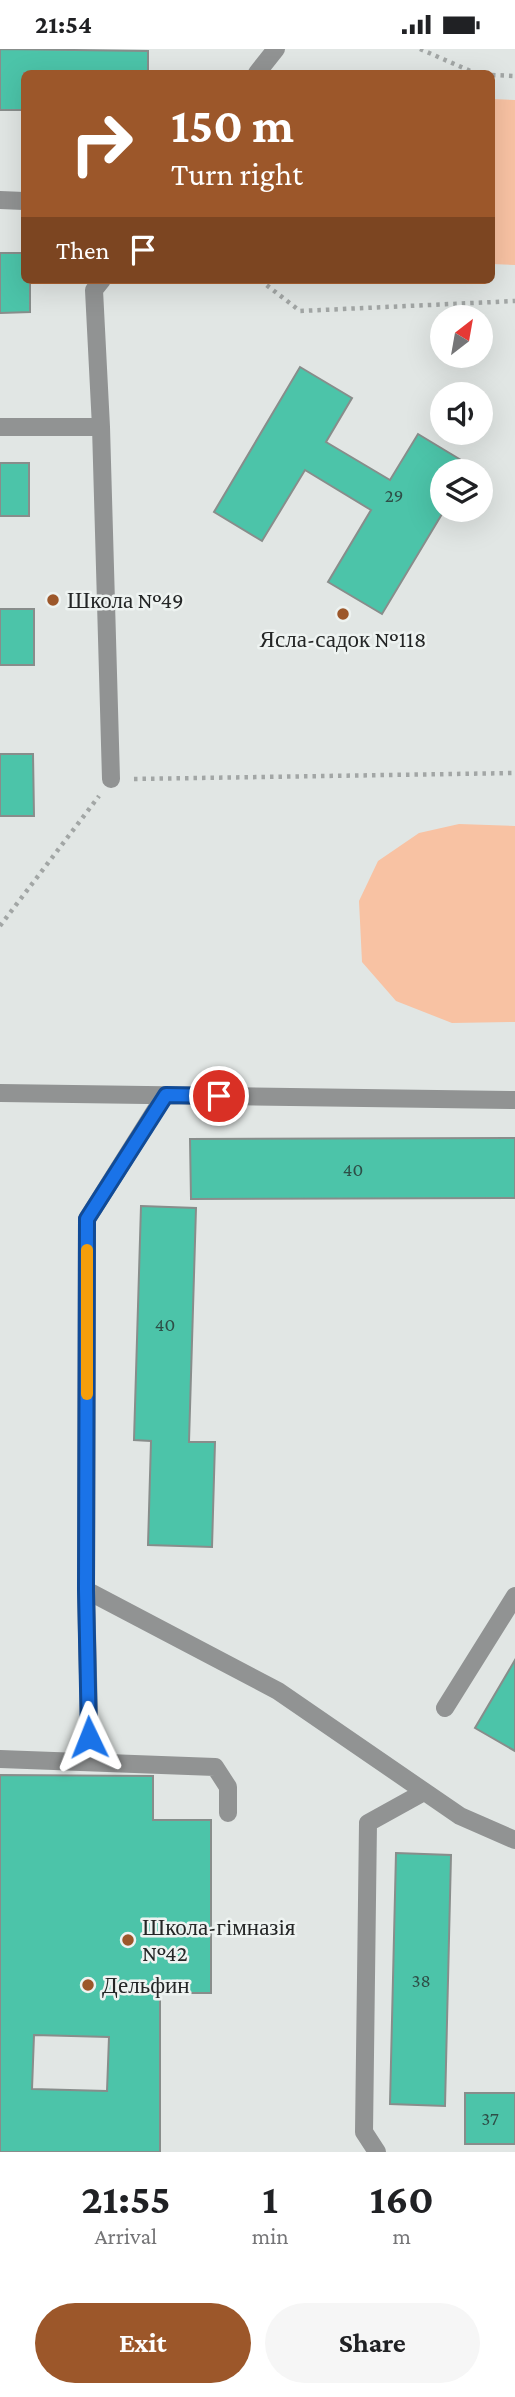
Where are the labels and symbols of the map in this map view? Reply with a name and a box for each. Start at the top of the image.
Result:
north arrow [430,305,494,367]
house number: 29 [385,485,403,506]
place label: Школа №49 [67,587,184,613]
marker: Школа №49 [45,592,61,608]
marker: Ясла-садок №118 [335,606,351,622]
place label: Ясла-садок №118 [260,626,426,652]
pin [189,1066,249,1126]
house number: 40 [343,1159,363,1180]
house number: 40 [155,1314,175,1335]
position arrow [52,1700,126,1774]
place label: Школа-гімназія №42 [142,1914,296,1966]
marker: Школа-гімназія №42 [120,1932,136,1948]
house number: 38 [411,1970,431,1991]
place label: Дельфин [102,1972,190,1998]
marker: Дельфин [80,1977,96,1993]
house number: 37 [481,2108,499,2129]

